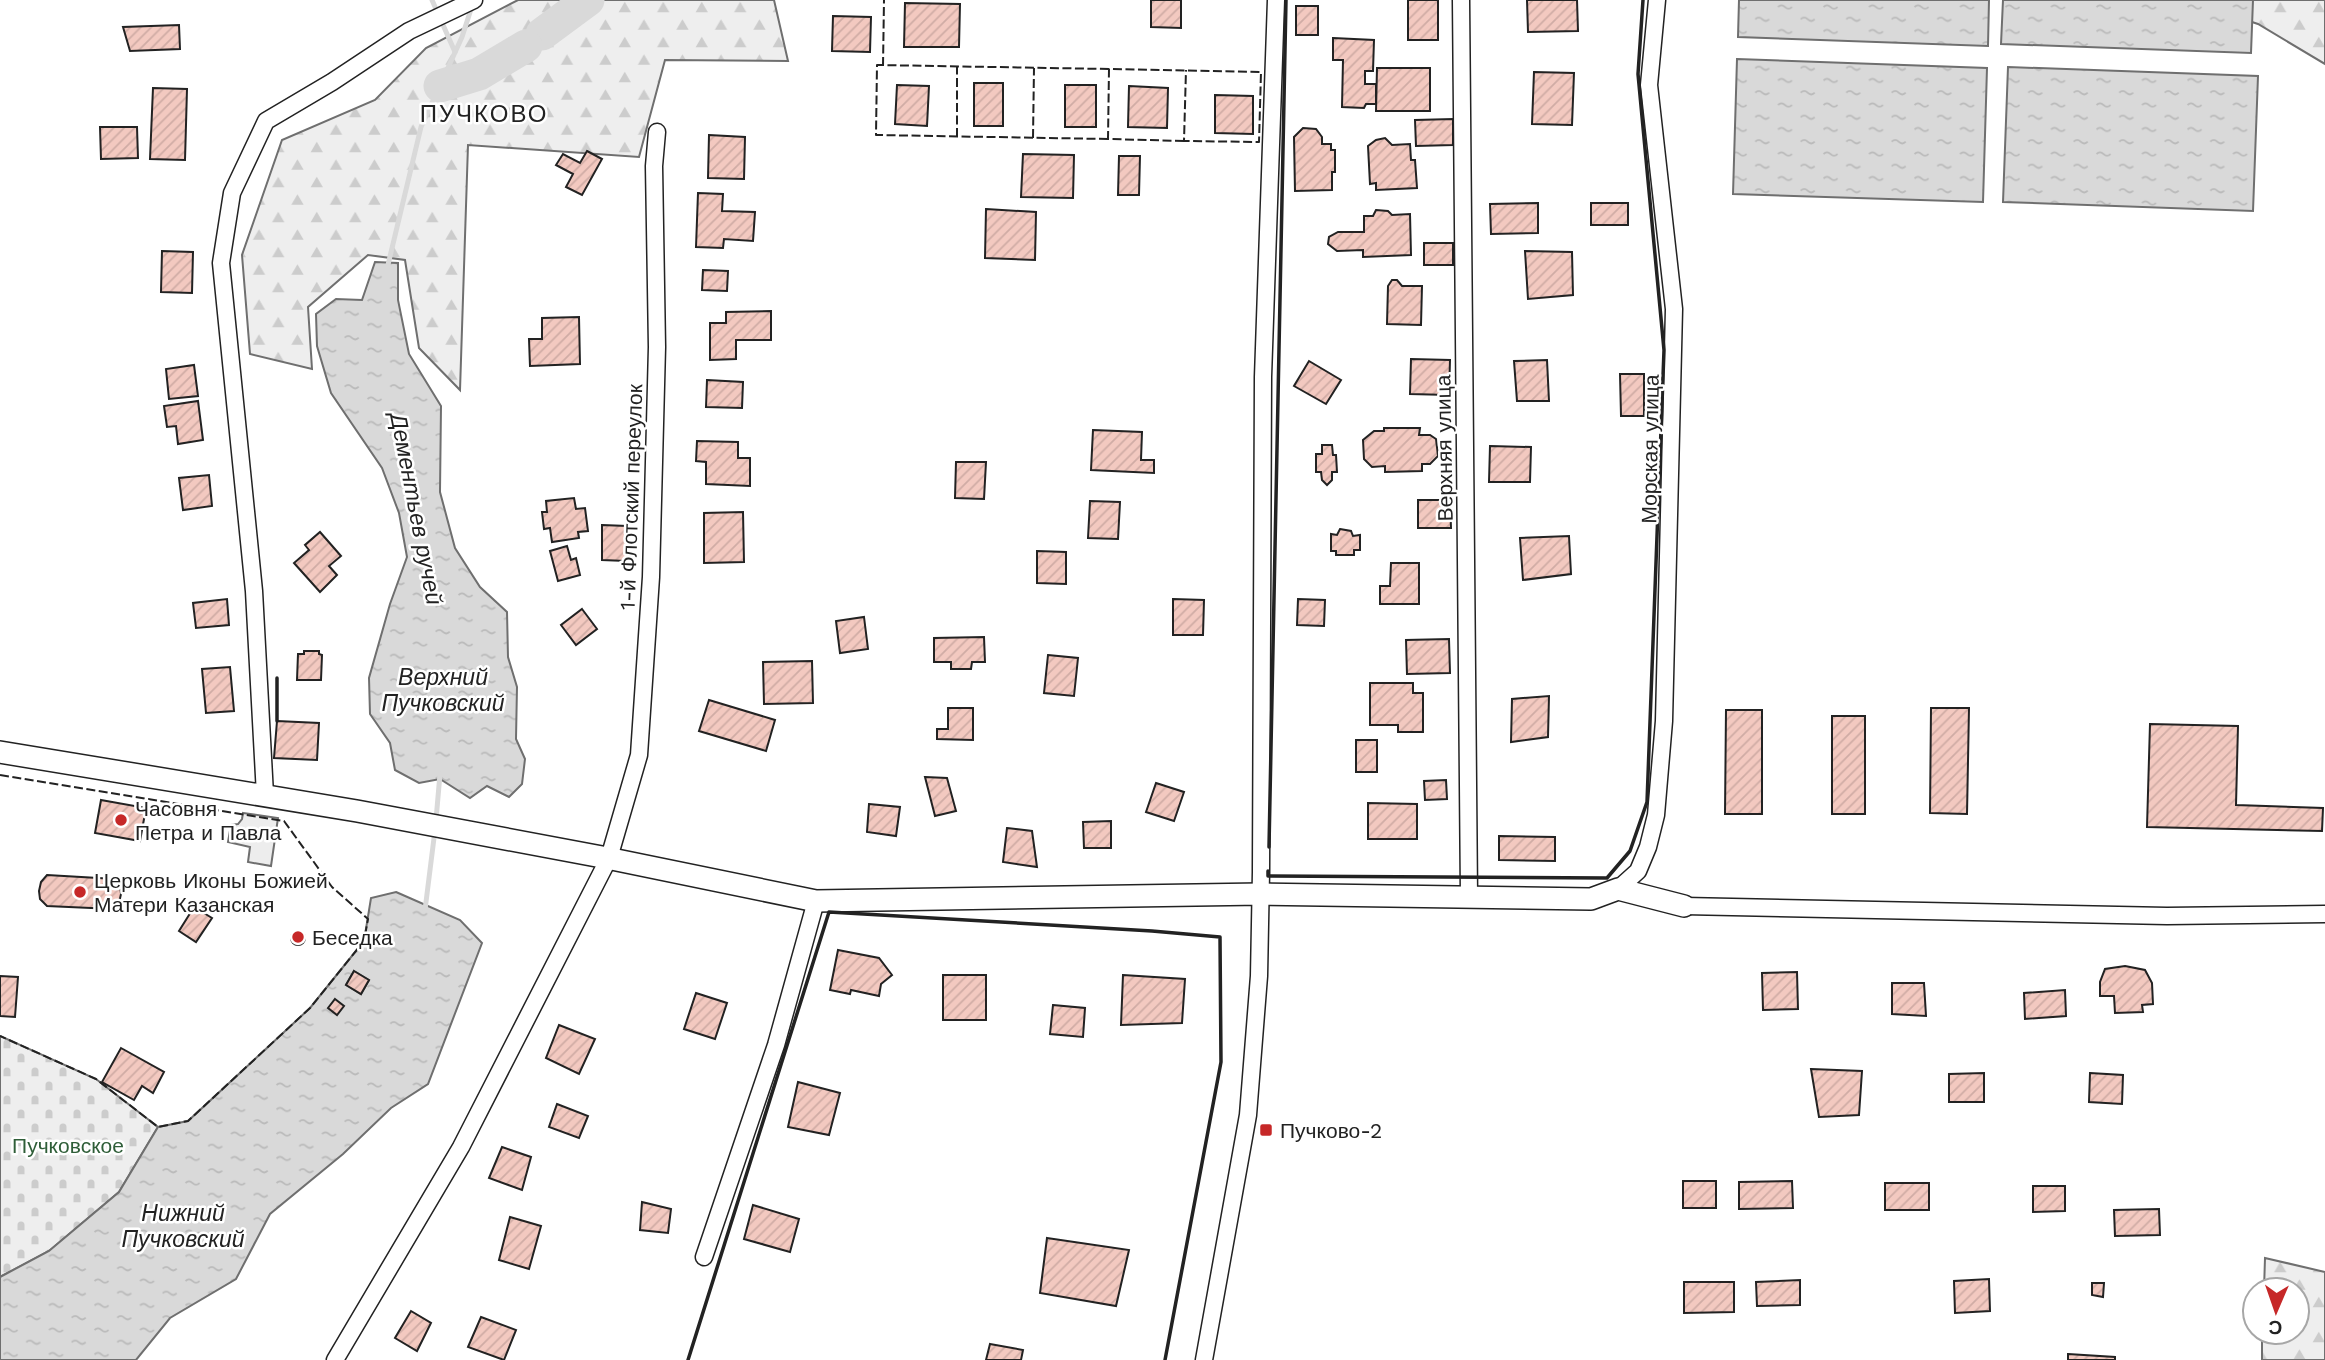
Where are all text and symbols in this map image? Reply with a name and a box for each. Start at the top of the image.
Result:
district label: ПУЧКОВО [420,100,548,128]
street label: Верхняя улица [1430,374,1458,522]
street label: Морская улица [1636,374,1664,524]
street label: 1-й Флотский переулок [615,383,647,610]
water label: Дементьев ручей [384,408,448,607]
water label: Верхний Пучковский [381,664,505,717]
place label: Часовня Петра и Павла [135,796,282,845]
marker: Часовня Петра и Павла [113,812,129,828]
place label: Церковь Иконы Божией Матери Казанская [94,868,328,917]
marker: Церковь Иконы Божией Матери Казанская [72,884,88,900]
place label: Беседка [312,925,393,950]
marker: Беседка [290,929,306,945]
place label: Пучково-2 [1280,1118,1382,1143]
marker: Пучково-2 [1258,1122,1274,1138]
park label: Пучковское [12,1133,124,1158]
water label: Нижний Пучковский [121,1200,245,1253]
north arrow [2241,1276,2311,1346]
text: С [2268,1316,2283,1339]

